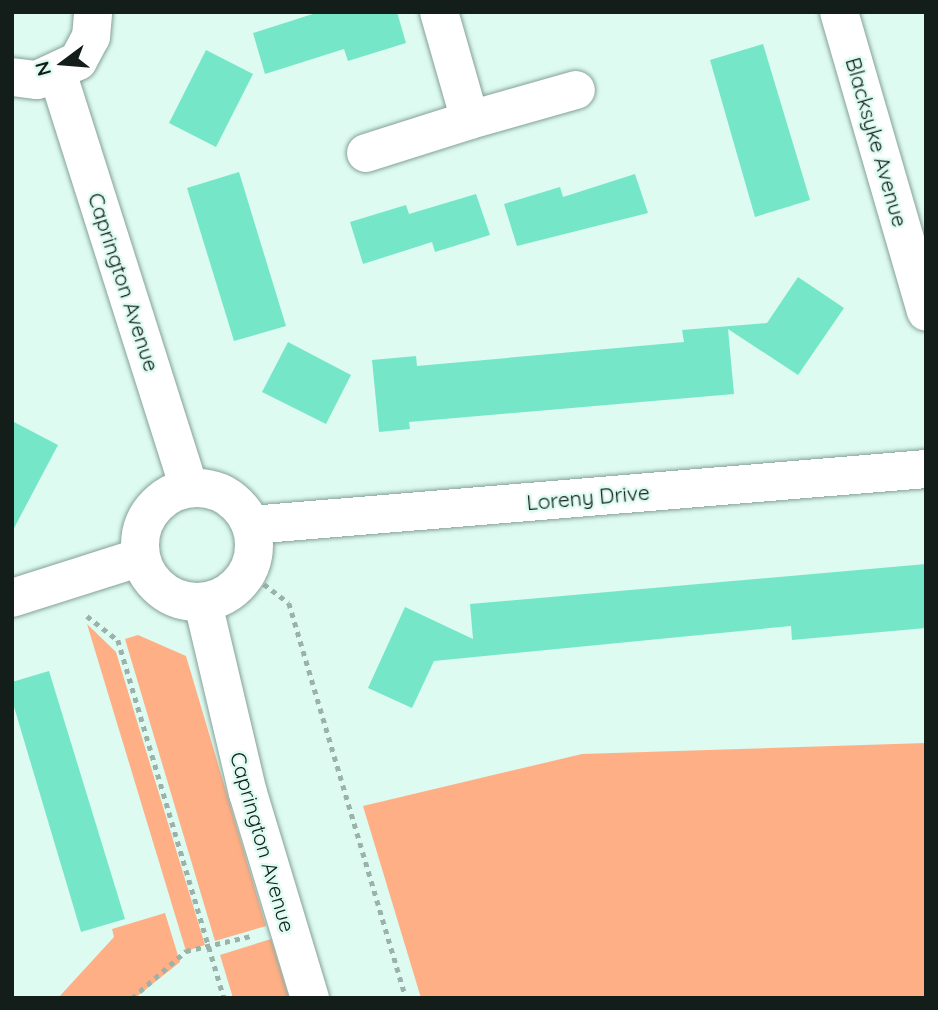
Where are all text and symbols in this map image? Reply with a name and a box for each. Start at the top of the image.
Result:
north arrow [28,28,98,98]
street label: Blacksyke Avenue [841,54,913,230]
text: N [29,59,56,79]
street label: Caprington Avenue [83,189,165,375]
street label: Loreny Drive [525,479,651,515]
street label: Caprington Avenue [225,749,301,935]

